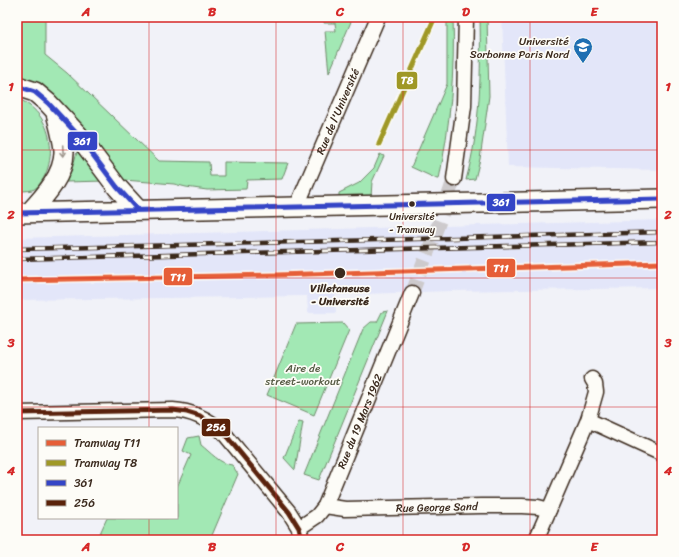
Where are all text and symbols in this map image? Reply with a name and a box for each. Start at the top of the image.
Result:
text: A [81,0,90,23]
text: B [208,0,217,23]
text: C [335,0,345,23]
text: D [462,0,470,23]
text: E [590,0,599,23]
place label: Université Sorbonne Paris Nord [470,32,570,64]
school or university icon: Université Sorbonne Paris Nord [572,36,594,64]
street label: Rue de l'Université [311,65,365,158]
line badge: T8 [396,71,418,90]
text: T8 [401,71,414,90]
text: 1 [8,75,14,98]
text: 1 [665,75,671,98]
line badge: 361 [67,131,98,151]
text: 361 [72,132,91,151]
one-way arrow [59,144,67,157]
line badge: 361 [486,193,516,212]
text: 361 [491,193,510,212]
marker: Université - Tramway [407,199,417,209]
text: 2 [6,203,15,226]
text: 2 [663,203,672,226]
place label: Université - Tramway [389,208,436,239]
line badge: T11 [486,258,516,278]
text: T11 [493,259,509,278]
marker: Villetaneuse - Université [333,266,347,280]
line badge: T11 [163,267,193,286]
text: T11 [170,268,186,287]
place label: Villetaneuse - Université [310,279,370,311]
text: 3 [6,331,15,354]
text: 3 [663,331,672,354]
park label: Aire de street-workout [264,359,341,391]
street label: Rue du 19 Mars 1962 [332,370,388,472]
line badge: 256 [201,418,231,437]
text: 256 [205,418,226,437]
legend [38,427,178,519]
text: Tramway T11 [74,432,140,454]
text: Tramway T8 [74,452,137,474]
text: 4 [6,459,16,482]
text: 4 [663,459,673,482]
text: 361 [74,472,93,494]
text: 256 [74,492,95,514]
street label: Rue George Sand [396,497,479,518]
text: A [81,535,90,557]
text: B [208,535,217,557]
text: C [335,535,345,557]
text: D [462,535,470,557]
text: E [590,535,599,557]

